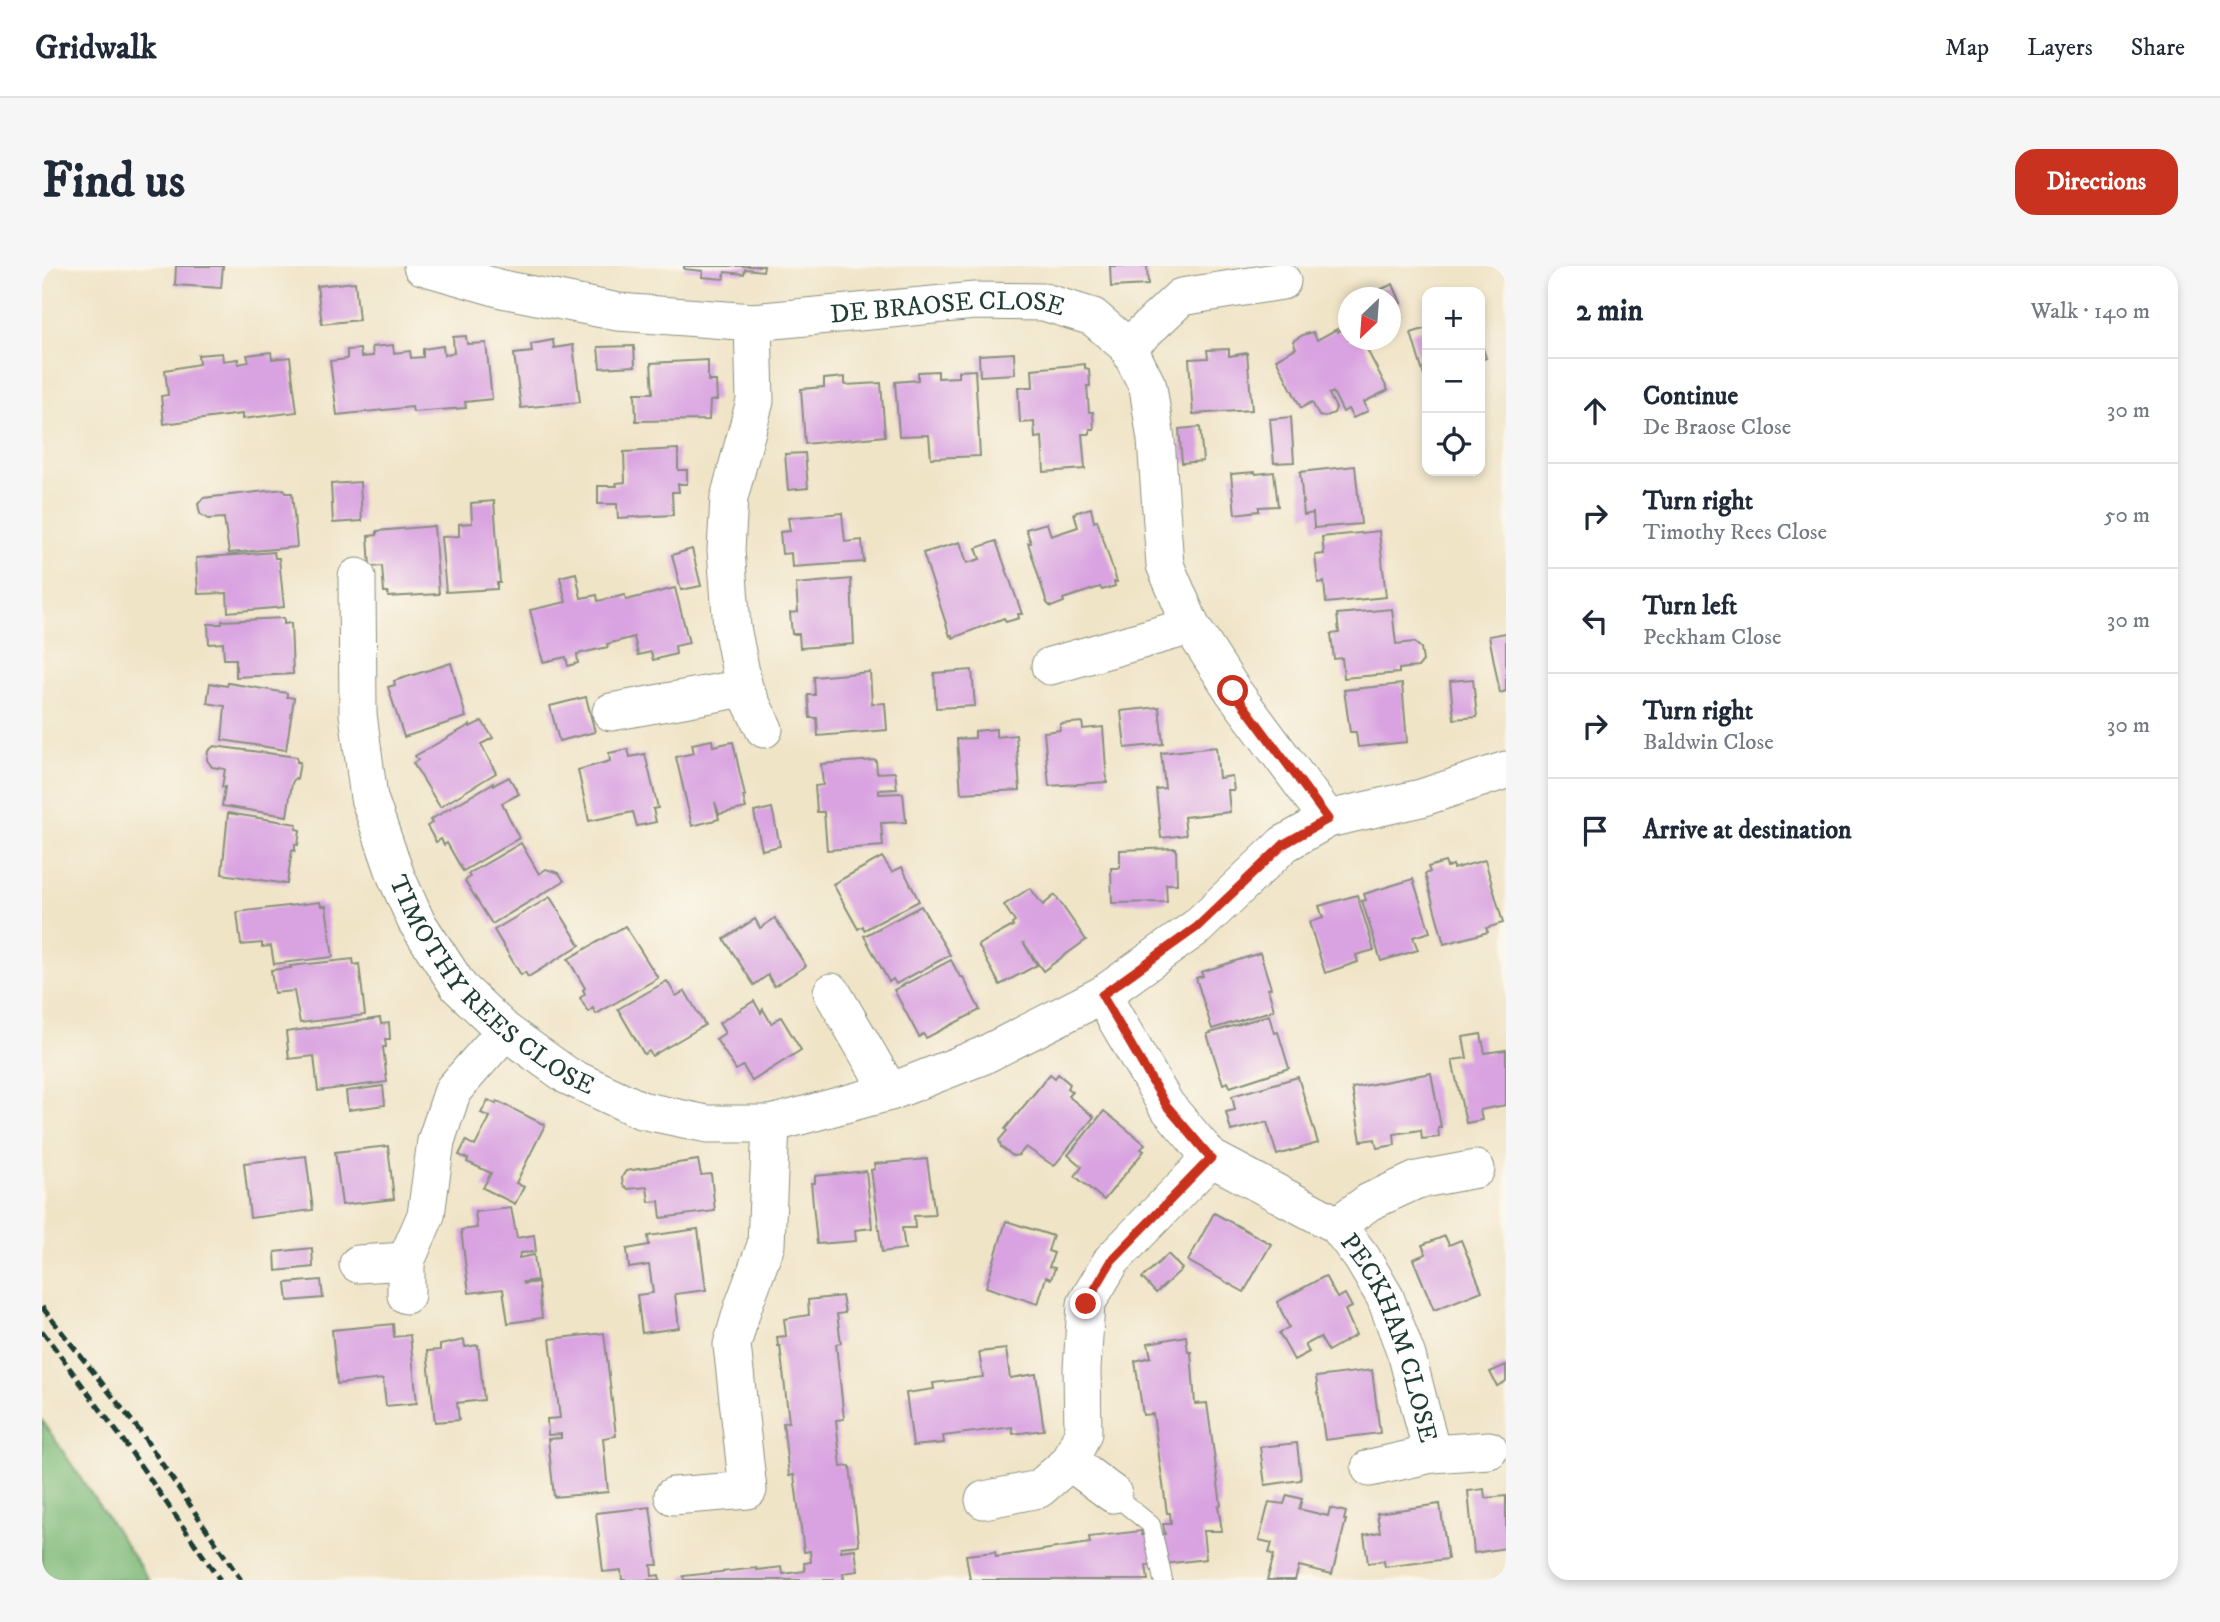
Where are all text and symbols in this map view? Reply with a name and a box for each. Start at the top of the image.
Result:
text: Gridwalk [35,28,157,69]
text: Map [1945,33,1989,63]
text: Layers [2027,33,2093,63]
text: Share [2131,33,2185,63]
button: Directions [2015,149,2178,215]
text: Find us [42,151,185,213]
street label: DE BRAOSE CLOSE [829,284,1069,331]
north arrow [1338,287,1401,350]
map controls [1422,287,1485,476]
button: + [1422,287,1485,350]
text: 2 min [1576,293,1643,330]
text: Walk · 140 m [2031,297,2150,326]
button: − [1422,350,1485,413]
text: Continue [1643,380,1738,413]
icon: ahead [1576,392,1614,430]
text: 30 m [2107,396,2150,425]
button: locate [1422,413,1485,476]
text: De Braose Close [1643,413,1791,442]
text: Turn right [1643,485,1753,518]
icon: right [1576,497,1614,535]
text: 50 m [2104,501,2150,530]
text: Timothy Rees Close [1643,518,1827,547]
text: Turn left [1643,590,1737,623]
icon: left [1576,602,1614,640]
text: 30 m [2107,606,2150,635]
text: Peckham Close [1643,623,1781,652]
route start [1217,675,1248,706]
text: Turn right [1643,695,1753,728]
icon: right [1576,707,1614,745]
text: 30 m [2107,711,2150,740]
text: Baldwin Close [1643,728,1774,757]
icon: arrive [1576,812,1614,850]
text: Arrive at destination [1643,814,1852,847]
street label: TIMOTHY REES CLOSE [381,870,600,1103]
street label: PECKHAM CLOSE [1333,1227,1445,1446]
route end [1070,1288,1101,1319]

